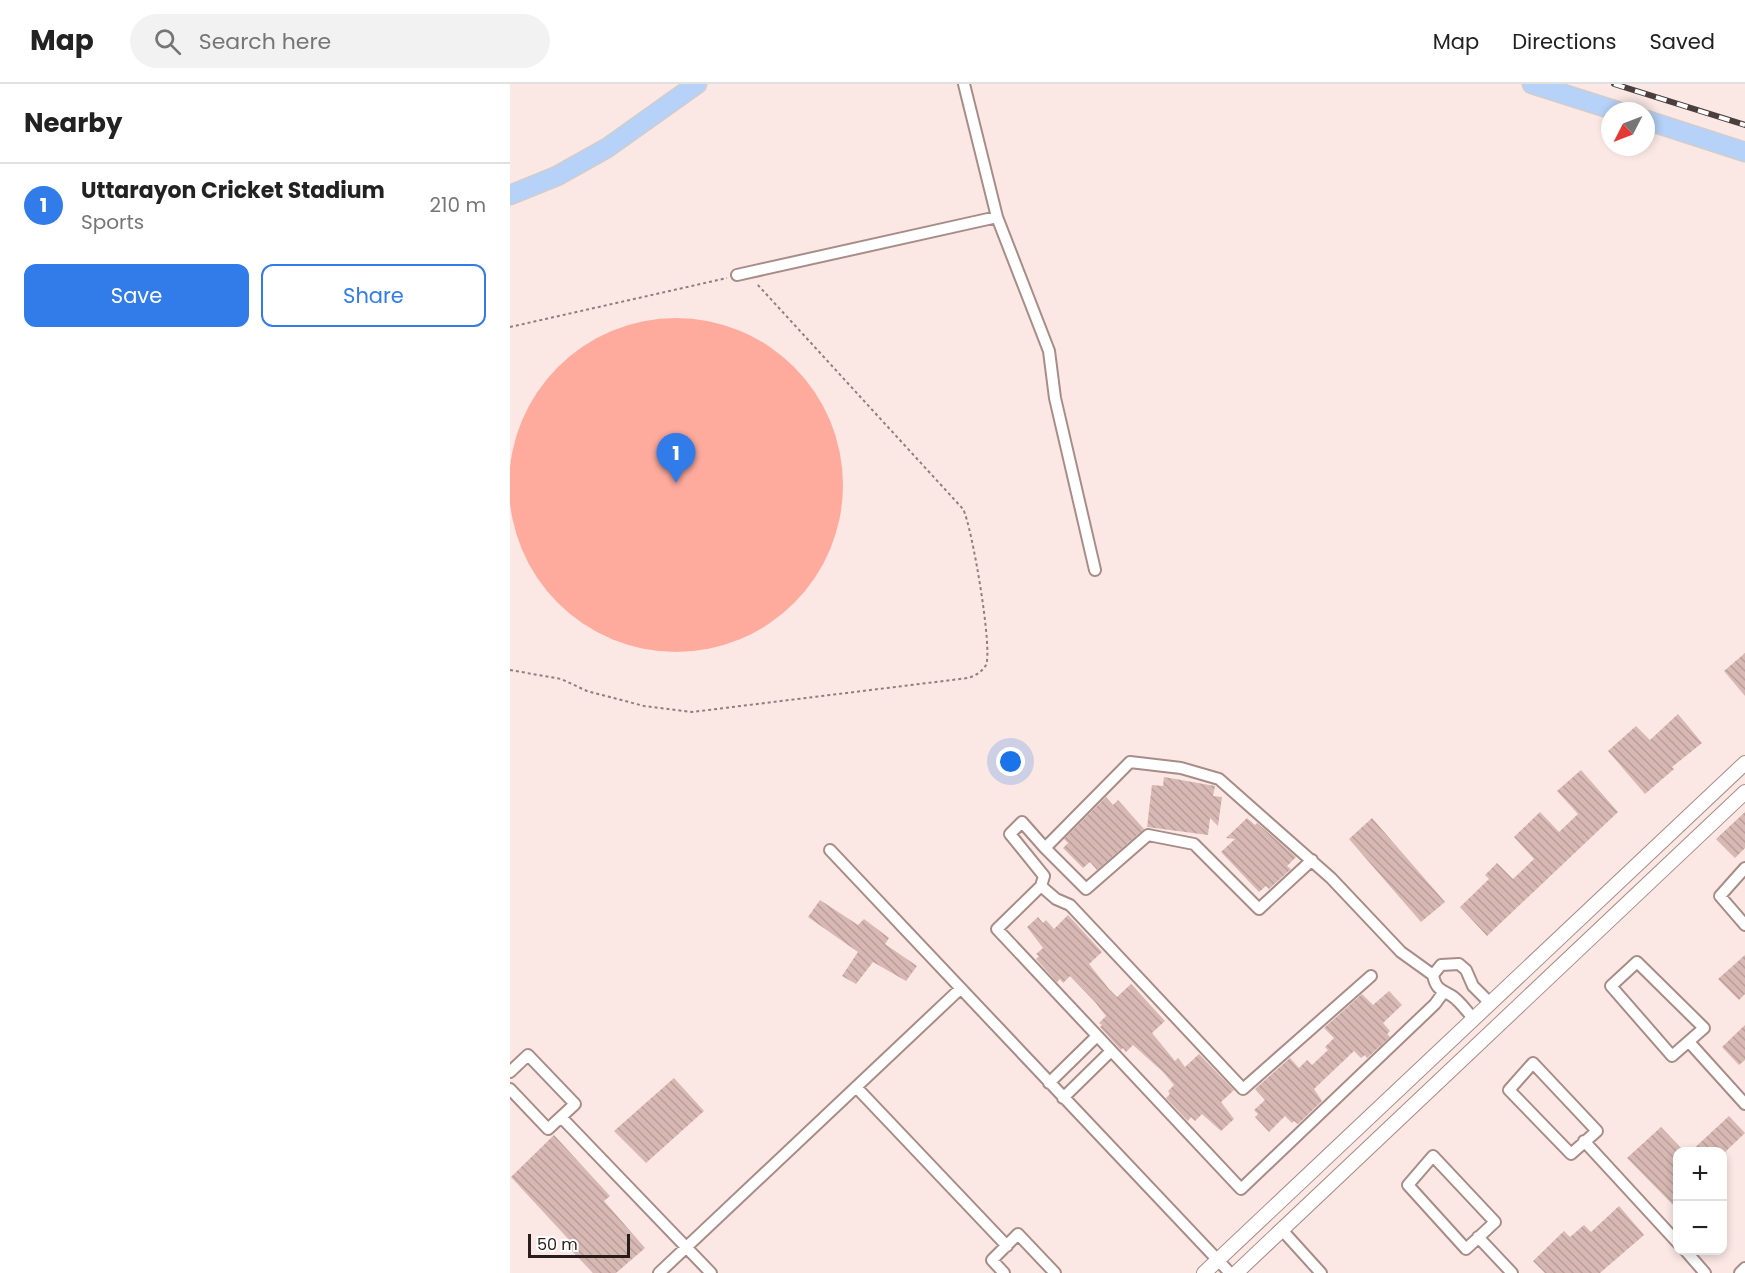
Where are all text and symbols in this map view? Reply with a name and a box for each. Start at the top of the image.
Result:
search box [130,14,550,68]
text: Map [30,21,94,60]
icon: search [151,25,184,58]
text: Search here [199,26,331,57]
text: Map [1433,27,1479,56]
text: Directions [1512,27,1616,56]
text: Saved [1649,27,1715,56]
north arrow [1601,102,1655,156]
text: Nearby [24,105,122,141]
text: Uttarayon Cricket Stadium [81,175,385,206]
text: 1 [40,191,47,219]
text: 210 m [430,191,486,219]
text: Sports [81,208,144,236]
button: Save [24,264,249,327]
button: Share [261,264,486,327]
pin: 1 [656,434,696,483]
your location [996,747,1025,776]
map controls [1673,1147,1727,1255]
button: + [1673,1147,1727,1201]
button: − [1673,1201,1727,1255]
scale bar [528,1231,630,1258]
text: 50 m [537,1233,578,1256]

